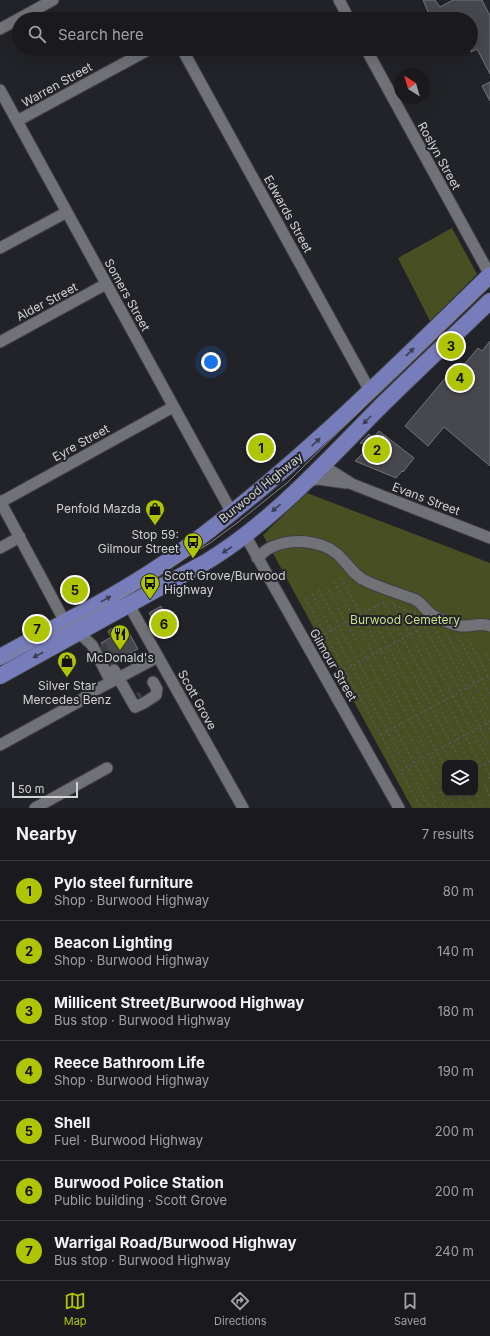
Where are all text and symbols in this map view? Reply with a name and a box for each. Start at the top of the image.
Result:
search box [12,12,478,56]
icon: search [26,23,48,45]
text: Search here [58,25,144,44]
street label: Warren Street [19,59,95,110]
north arrow [394,68,430,104]
street label: Roslyn Street [415,119,464,192]
street label: Edwards Street [261,172,316,255]
street label: Somers Street [101,256,154,334]
street label: Alder Street [14,279,80,324]
pin: 3 [438,331,464,361]
one-way arrow [405,347,415,357]
your location [201,352,221,372]
pin: 4 [447,363,473,393]
one-way arrow [362,415,372,425]
street label: Eyre Street [50,421,112,464]
pin: 1 [248,433,274,463]
pin: 2 [364,435,390,465]
one-way arrow [311,437,321,446]
street label: Burwood Highway [216,449,306,526]
street label: Evans Street [390,479,462,518]
shop icon: Penfold Mazda [144,498,166,526]
place label: Penfold Mazda [56,501,141,516]
one-way arrow [271,504,281,513]
place label: Stop 59: Gilmour Street [98,527,179,556]
bus stop icon: Stop 59: Gilmour Street [182,531,204,559]
one-way arrow [221,546,233,553]
place label: Scott Grove/Burwood Highway [164,568,286,597]
bus stop icon: Scott Grove/Burwood Highway [139,572,161,600]
pin: 5 [62,575,88,605]
one-way arrow [100,596,111,603]
pin: 6 [151,609,177,639]
park label: Burwood Cemetery [350,612,460,627]
pin: 7 [24,614,50,644]
restaurant icon: McDonald's [109,623,131,651]
street label: Gilmour Street [307,626,360,704]
shop icon: Silver Star Mercedes Benz [56,650,78,678]
place label: McDonald's [86,650,154,665]
one-way arrow [32,652,44,659]
street label: Scott Grove [175,667,220,732]
place label: Silver Star Mercedes Benz [23,678,111,707]
map controls [442,760,478,796]
button: layers [442,760,478,796]
scale bar [12,780,78,799]
text: 50 m [18,782,44,796]
text: Nearby [16,824,77,844]
text: 7 results [422,826,474,842]
text: Pylo steel furniture [54,873,193,892]
text: 1 [26,883,32,899]
text: 80 m [443,883,474,899]
text: Shop · Burwood Highway [54,892,209,908]
text: Beacon Lighting [54,933,172,952]
text: 2 [25,943,33,959]
text: 140 m [437,943,474,959]
text: Shop · Burwood Highway [54,952,209,968]
text: Millicent Street/Burwood Highway [54,993,304,1012]
text: 3 [25,1003,33,1019]
text: 180 m [437,1003,474,1019]
text: Bus stop · Burwood Highway [54,1012,231,1028]
text: Reece Bathroom Life [54,1053,205,1072]
text: 4 [25,1063,33,1079]
text: 190 m [437,1063,474,1079]
text: Shop · Burwood Highway [54,1072,209,1088]
text: Shell [54,1113,90,1132]
text: 5 [25,1123,33,1139]
text: 200 m [435,1123,474,1139]
text: Fuel · Burwood Highway [54,1132,203,1148]
text: Burwood Police Station [54,1173,224,1192]
text: 6 [25,1183,33,1199]
text: 200 m [435,1183,474,1199]
text: Public building · Scott Grove [54,1192,227,1208]
text: Warrigal Road/Burwood Highway [54,1233,296,1252]
text: 7 [25,1243,33,1259]
text: 240 m [435,1243,474,1259]
text: Bus stop · Burwood Highway [54,1252,231,1268]
tab: Map [64,1290,87,1328]
tab: Directions [214,1290,267,1328]
tab: Saved [394,1290,426,1328]

